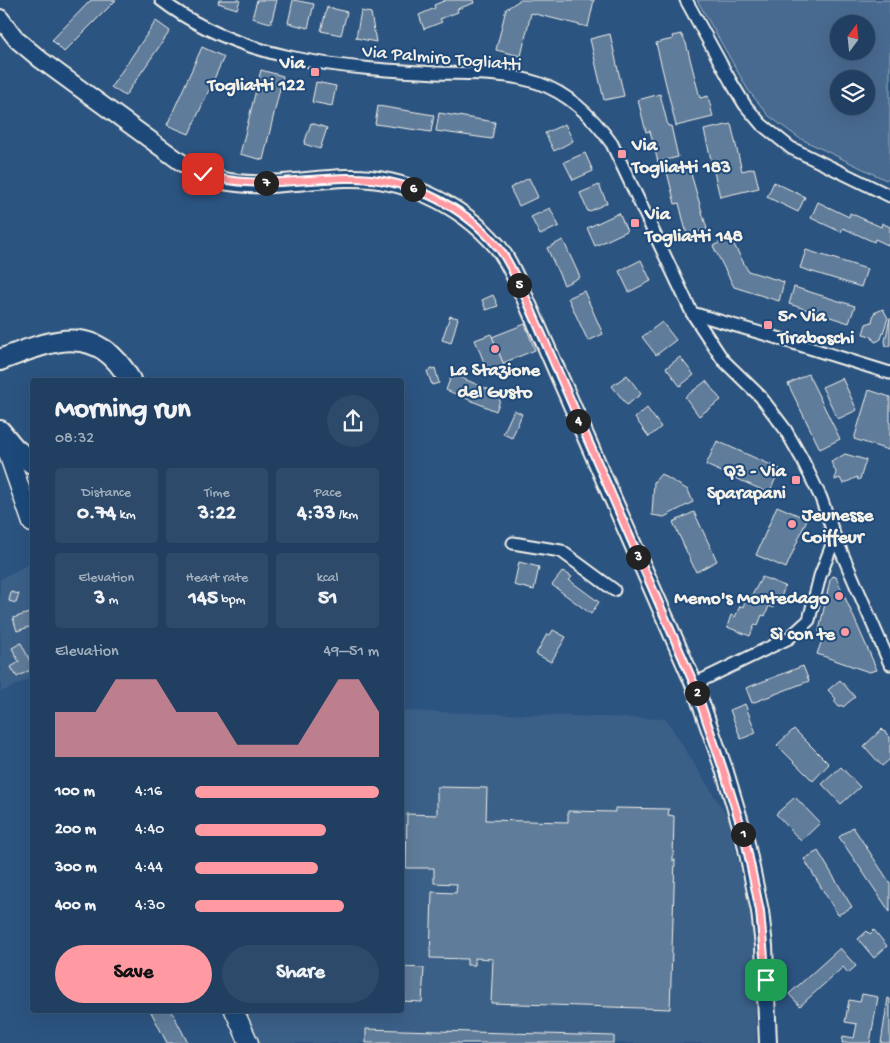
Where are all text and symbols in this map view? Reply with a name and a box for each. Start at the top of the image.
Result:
north arrow [830,15,875,60]
map controls [830,15,875,115]
street label: Via Palmiro Togliatti [360,41,522,78]
place label: Via Togliatti 122 [206,53,306,98]
marker: Via Togliatti 122 [309,66,321,78]
button: layers [830,70,875,115]
place label: Via Togliatti 183 [630,135,731,180]
marker: Via Togliatti 183 [616,148,628,160]
pin [182,153,224,195]
icon: check [189,160,217,188]
pin: 7 [254,170,278,196]
text: 7 [263,175,270,192]
pin: 6 [400,176,426,202]
text: 6 [410,181,417,198]
place label: Via Togliatti 148 [643,204,744,249]
marker: Via Togliatti 148 [629,217,641,229]
pin: 5 [506,272,532,298]
text: 5 [516,277,523,294]
place label: 5^ Via Tiraboschi [776,306,854,351]
marker: 5^ Via Tiraboschi [762,319,774,331]
marker: La Stazione del Gusto [489,343,501,355]
place label: La Stazione del Gusto [450,360,541,405]
text: Morning run [55,394,190,427]
button: share [327,395,379,447]
pin: 4 [566,408,590,434]
text: 4 [575,413,582,430]
text: 08:32 [55,430,94,449]
place label: Q3 - Via Sparapani [707,461,787,506]
marker: Q3 - Via Sparapani [790,474,802,486]
text: Distance [82,485,131,502]
text: Time [204,485,230,502]
text: Pace [314,485,341,502]
text: 0.74 [77,502,116,527]
text: 3:22 [198,502,236,527]
text: 4:33 [297,502,335,527]
place label: Jeunesse Coiffeur [801,505,875,550]
text: km [116,507,136,524]
text: /km [335,507,358,524]
marker: Jeunesse Coiffeur [786,518,798,530]
pin: 3 [626,544,650,570]
text: 3 [635,549,642,566]
text: Elevation [79,570,134,587]
text: Heart rate [186,570,248,587]
text: kcal [317,570,339,587]
text: 3 [94,587,105,612]
text: 145 [188,587,218,612]
text: 51 [318,587,337,612]
place label: Memo's Montedago [674,588,829,611]
marker: Memo's Montedago [833,590,845,602]
text: m [105,592,118,609]
text: bpm [218,592,246,609]
place label: Sì con te [770,624,836,647]
marker: Sì con te [839,626,851,638]
text: Elevation [55,643,119,662]
text: 49–51 m [324,643,379,662]
pin: 2 [684,680,710,706]
text: 2 [694,685,701,702]
text: 100 m [55,783,95,802]
text: 4:16 [135,783,162,802]
text: 200 m [55,821,96,840]
text: 4:40 [135,821,164,840]
pin: 1 [730,822,756,846]
text: 1 [741,826,746,843]
text: 300 m [55,859,97,878]
text: 4:44 [135,859,163,878]
text: 400 m [55,897,96,916]
text: 4:30 [135,897,165,916]
button: Save [55,945,212,1003]
button: Share [222,945,379,1003]
pin [745,959,787,1001]
icon: arrive [752,966,780,994]

